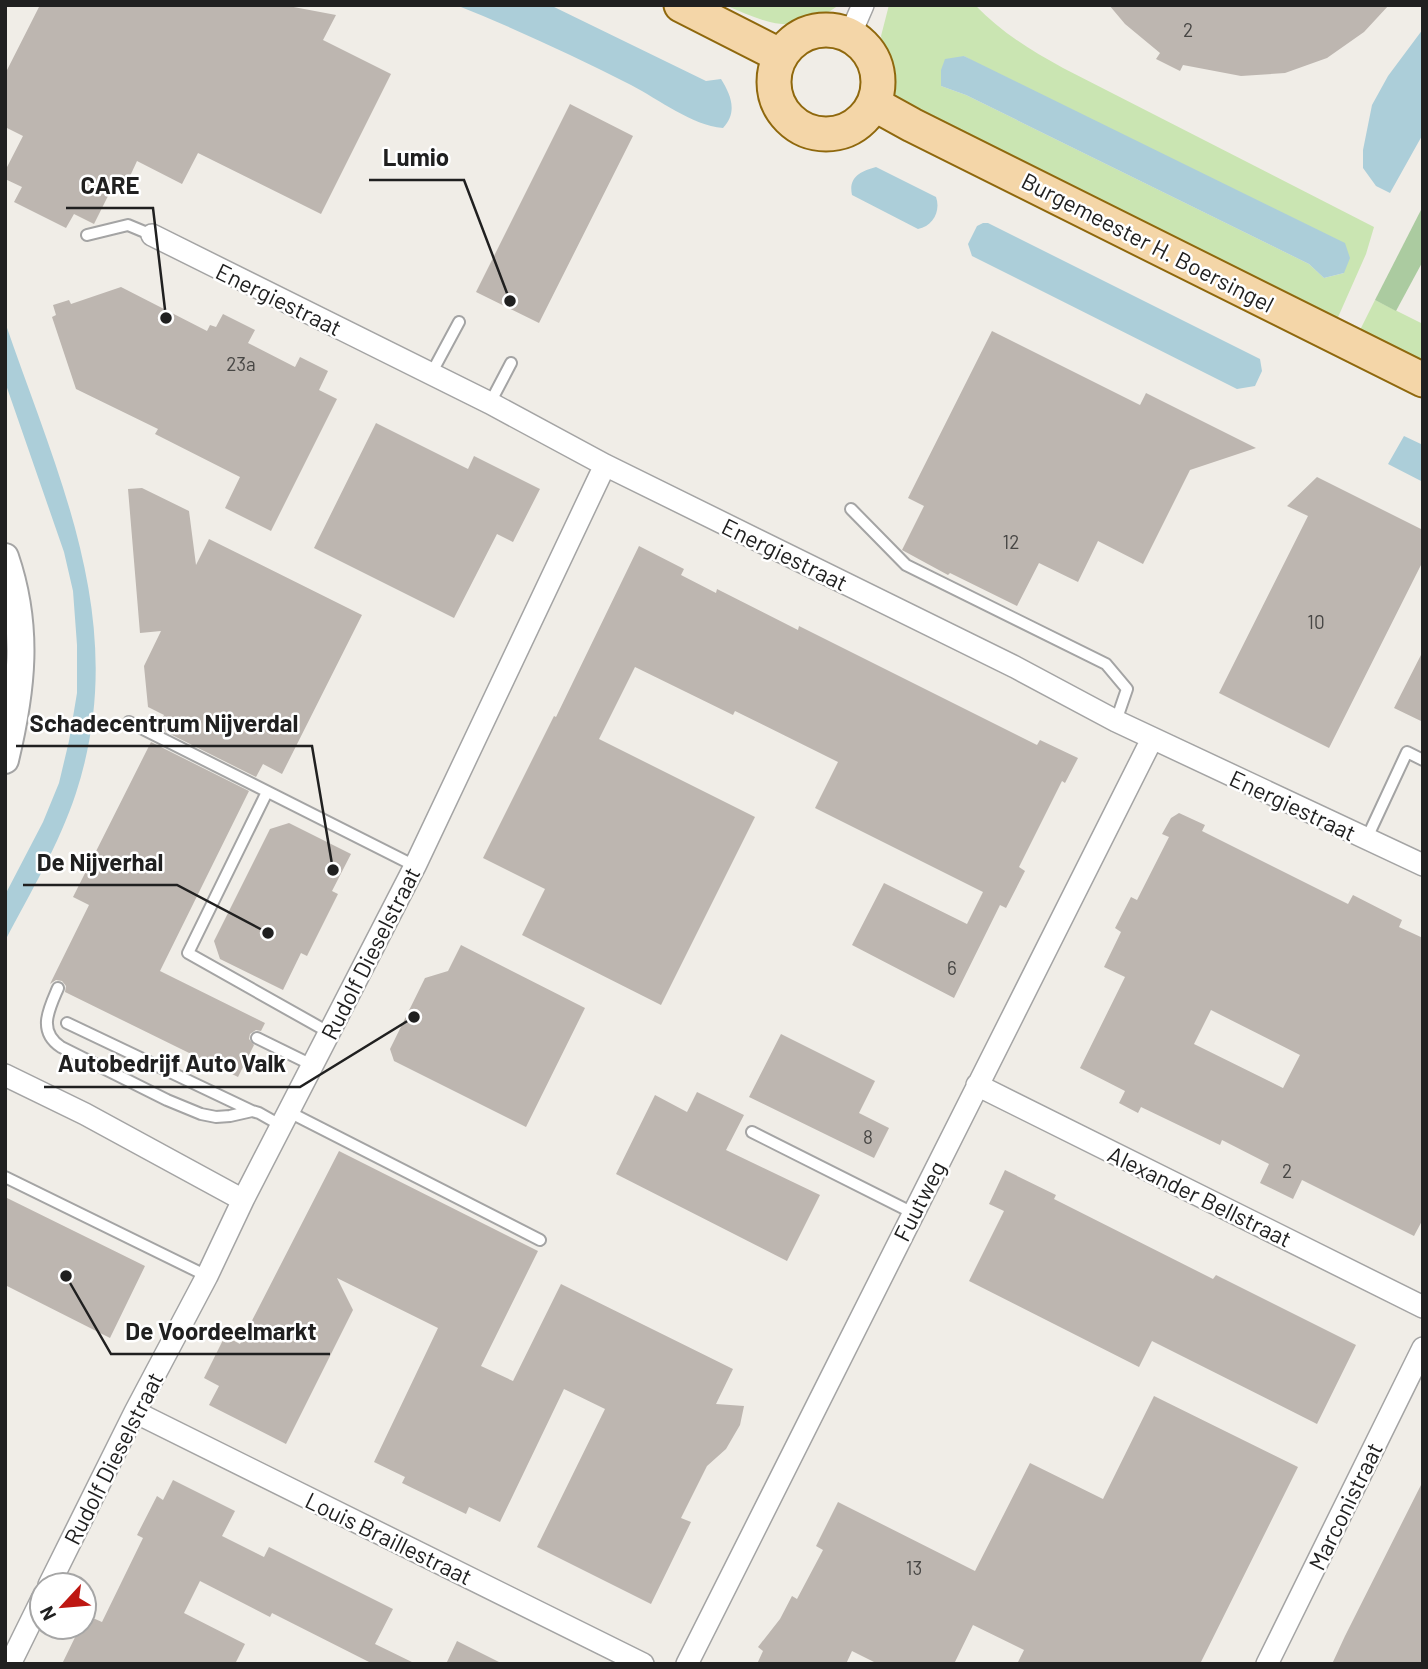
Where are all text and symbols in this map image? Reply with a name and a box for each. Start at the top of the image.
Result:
house number: 2 [1183,18,1193,41]
callout: Lumio [369,135,464,180]
text: Lumio [383,142,449,171]
callout: CARE [66,163,153,208]
street label: Burgemeester H. Boersingel [1017,166,1279,318]
text: CARE [80,170,140,199]
street label: Energiestraat [212,257,346,341]
house number: 23a [226,352,256,375]
street label: Energiestraat [718,512,852,596]
house number: 12 [1003,530,1019,553]
house number: 10 [1307,610,1325,633]
callout: Schadecentrum Nijverdal [16,701,312,746]
text: Schadecentrum Nijverdal [30,708,298,737]
street label: Energiestraat [1225,764,1361,846]
callout: De Nijverhal [23,840,177,885]
text: De Nijverhal [37,847,163,876]
street label: Rudolf Dieselstraat [314,862,426,1044]
house number: 6 [947,956,957,979]
callout: Autobedrijf Auto Valk [44,1042,300,1087]
text: Autobedrijf Auto Valk [58,1048,286,1077]
house number: 8 [863,1125,873,1148]
street label: Alexander Bellstraat [1104,1139,1296,1253]
street label: Fuutweg [887,1156,951,1246]
house number: 2 [1282,1159,1292,1182]
callout: De Voordeelmarkt [111,1309,330,1354]
text: De Voordeelmarkt [125,1316,317,1345]
street label: Rudolf Dieselstraat [57,1367,169,1549]
street label: Marconistraat [1302,1438,1388,1574]
street label: Louis Braillestraat [301,1486,477,1590]
house number: 13 [906,1556,922,1579]
north arrow [28,1571,98,1641]
text: N [34,1603,60,1624]

